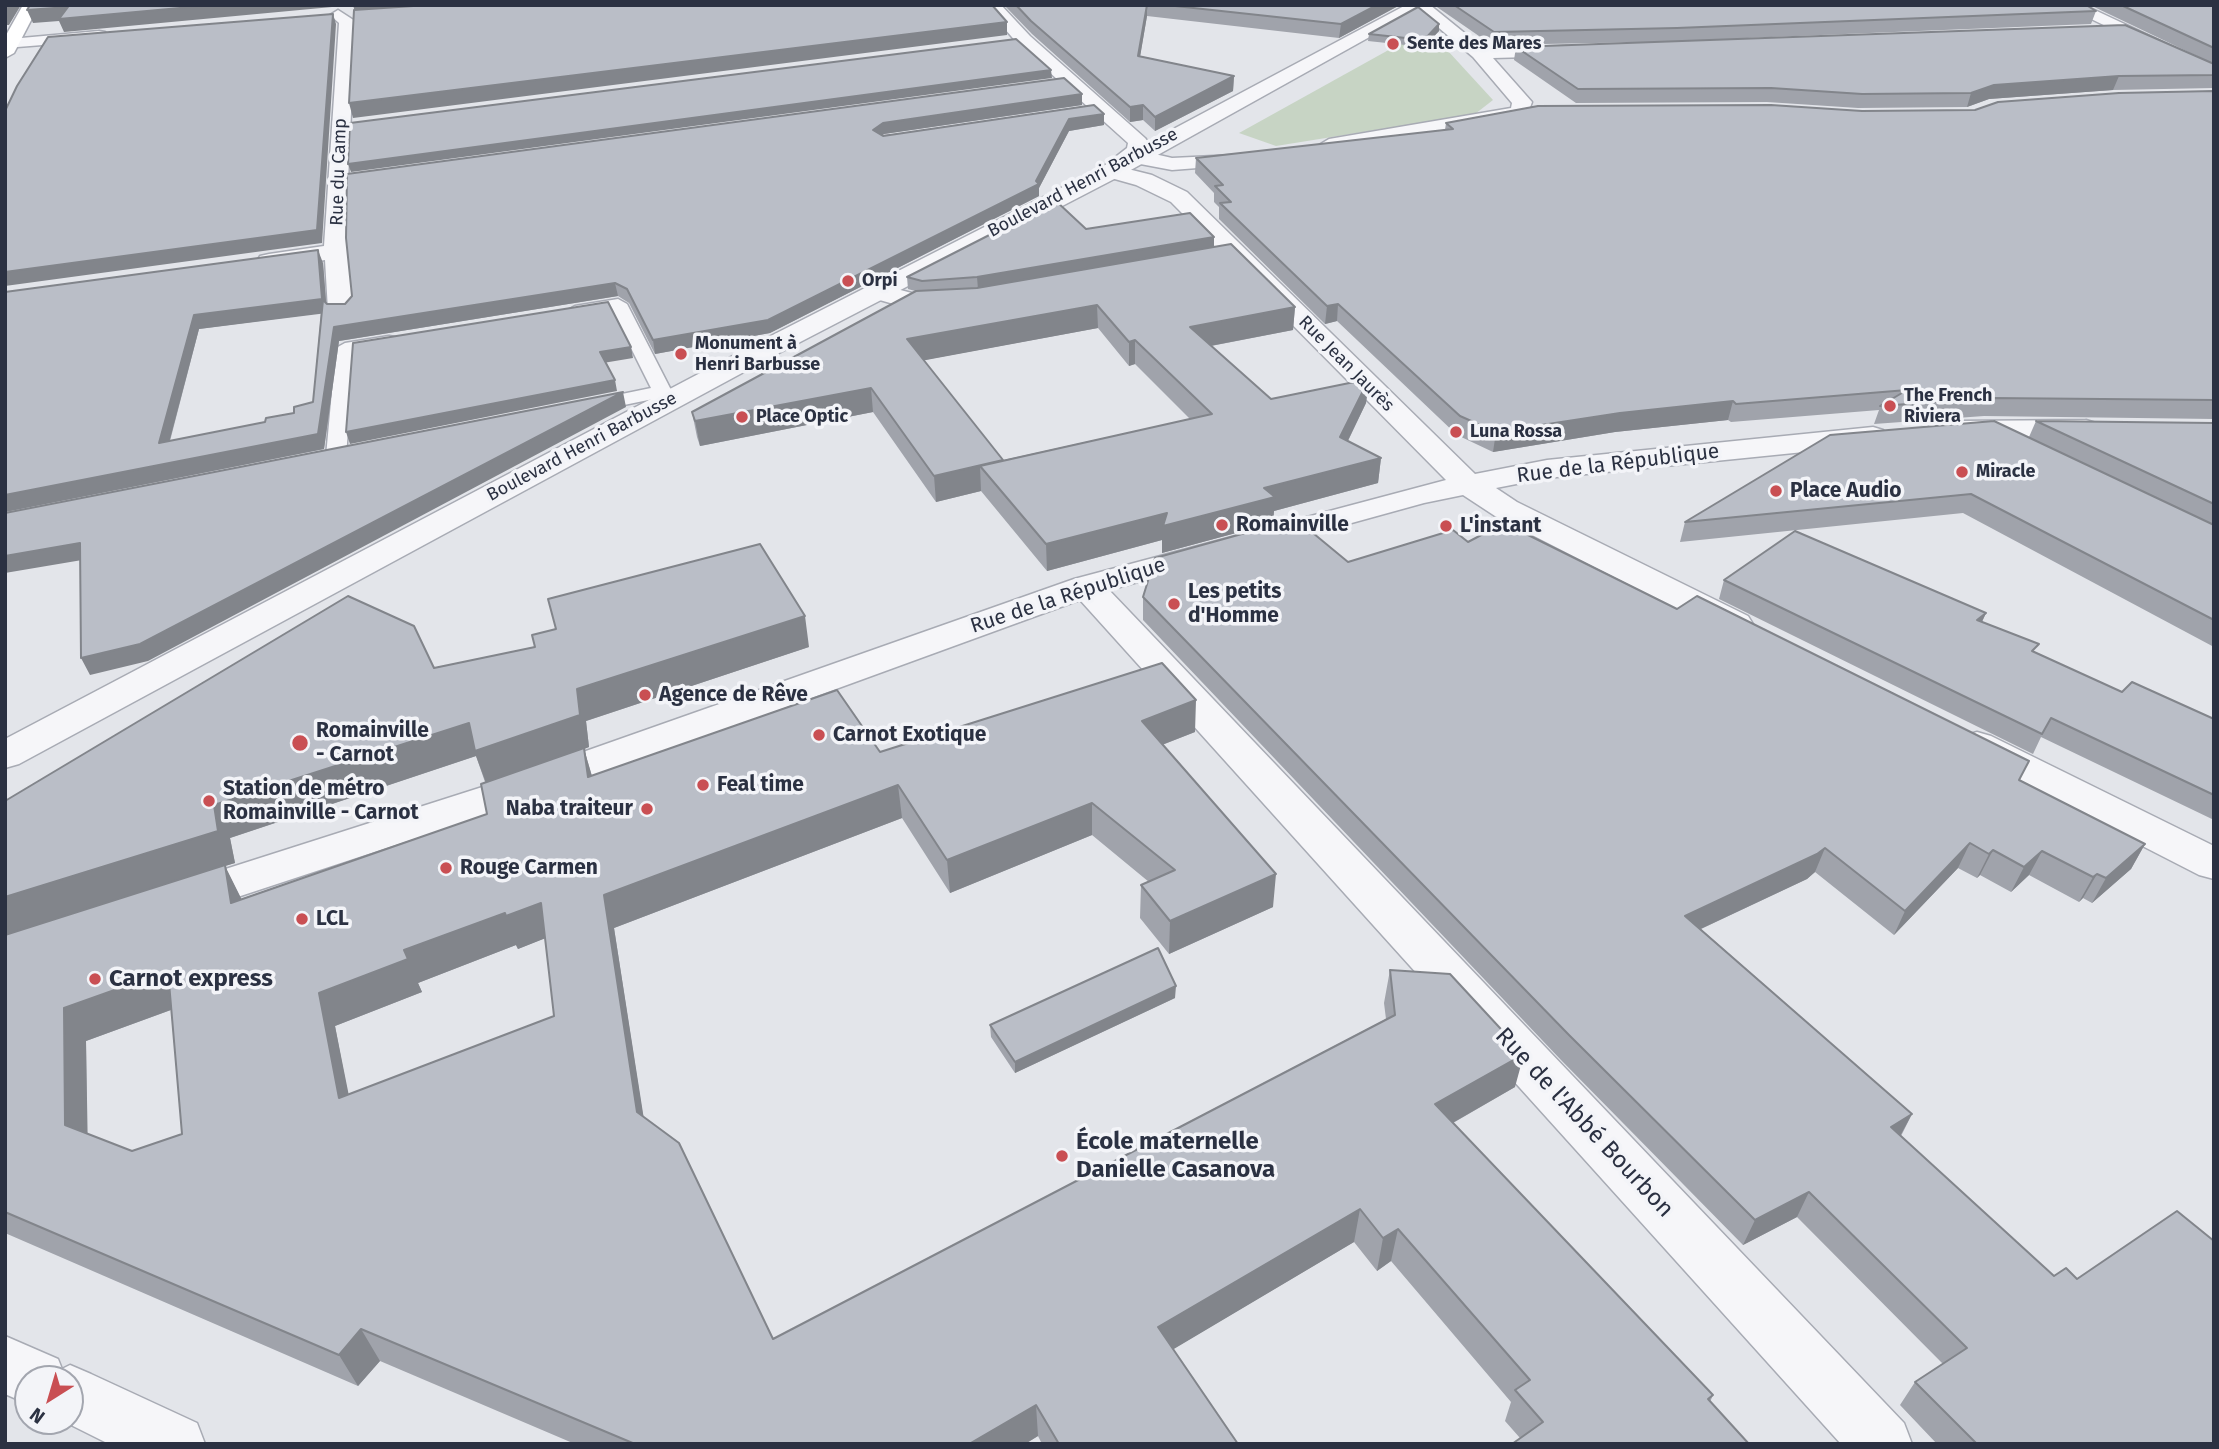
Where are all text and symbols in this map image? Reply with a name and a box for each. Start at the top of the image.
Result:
place label: Sente des Mares [1407,33,1541,55]
marker: Sente des Mares [1385,36,1401,52]
street label: Rue du Camp [326,118,352,226]
street label: Boulevard Henri Barbusse [984,124,1182,242]
place label: Orpi [862,270,897,292]
marker: Orpi [840,273,856,289]
street label: Rue Jean Jaurès [1294,312,1398,416]
place label: Monument à Henri Barbusse [695,333,820,376]
marker: Monument à Henri Barbusse [673,346,689,362]
place label: The French Riviera [1904,385,1992,428]
street label: Boulevard Henri Barbusse [483,388,681,506]
marker: The French Riviera [1882,398,1898,414]
place label: Place Optic [756,406,848,428]
marker: Place Optic [734,409,750,425]
place label: Luna Rossa [1470,421,1562,443]
marker: Luna Rossa [1448,424,1464,440]
street label: Rue de la République [1515,439,1721,489]
place label: Miracle [1976,461,2035,483]
marker: Miracle [1954,464,1970,480]
place label: Place Audio [1790,478,1901,504]
marker: Place Audio [1768,483,1784,499]
place label: Romainville [1236,512,1349,538]
place label: L'instant [1460,513,1541,539]
marker: Romainville [1214,517,1230,533]
marker: L'instant [1438,518,1454,534]
street label: Rue de la République [967,553,1169,639]
place label: Les petits d'Homme [1188,579,1281,629]
marker: Les petits d'Homme [1166,596,1182,612]
place label: Agence de Rêve [659,682,808,708]
marker: Agence de Rêve [637,687,653,703]
place label: Romainville - Carnot [316,718,429,768]
place label: Carnot Exotique [833,722,986,748]
marker: Carnot Exotique [811,727,827,743]
marker: Romainville - Carnot [290,733,310,753]
place label: Feal time [717,772,804,798]
place label: Station de métro Romainville - Carnot [223,776,419,826]
marker: Feal time [695,777,711,793]
marker: Station de métro Romainville - Carnot [201,793,217,809]
place label: Naba traiteur [506,796,633,822]
marker: Naba traiteur [639,801,655,817]
place label: Rouge Carmen [460,855,598,881]
marker: Rouge Carmen [438,860,454,876]
place label: LCL [316,906,349,932]
marker: LCL [294,911,310,927]
place label: Carnot express [109,965,273,993]
marker: Carnot express [87,971,103,987]
street label: Rue de l'Abbé Bourbon [1489,1022,1679,1224]
place label: École maternelle Danielle Casanova [1076,1128,1275,1184]
marker: École maternelle Danielle Casanova [1054,1148,1070,1164]
north arrow [14,1365,84,1435]
text: N [25,1403,49,1429]

